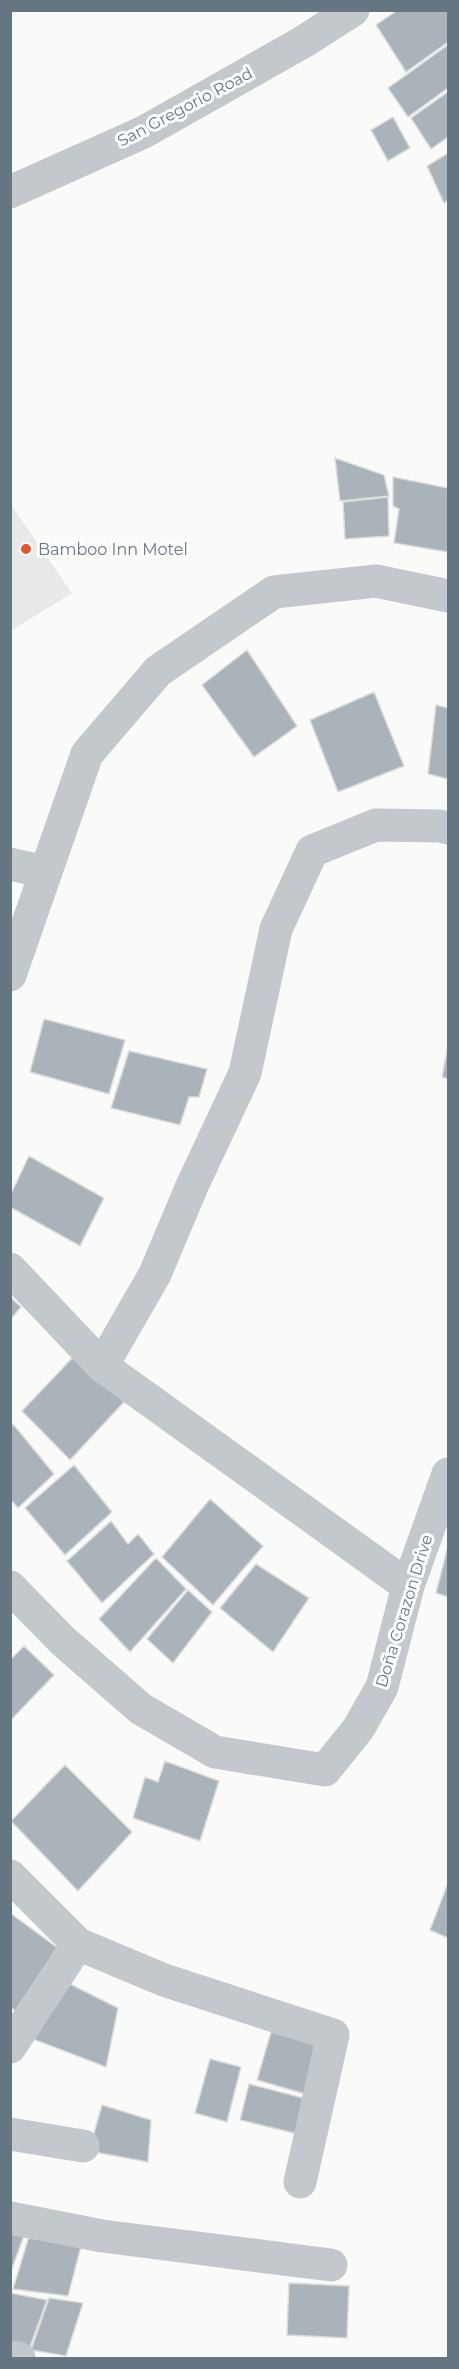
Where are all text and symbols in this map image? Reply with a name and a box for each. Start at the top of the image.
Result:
street label: San Gregorio Road [114,63,256,151]
place label: Bamboo Inn Motel [38,540,188,559]
marker: Bamboo Inn Motel [19,542,33,556]
street label: Doña Corazon Drive [372,1532,436,1690]

